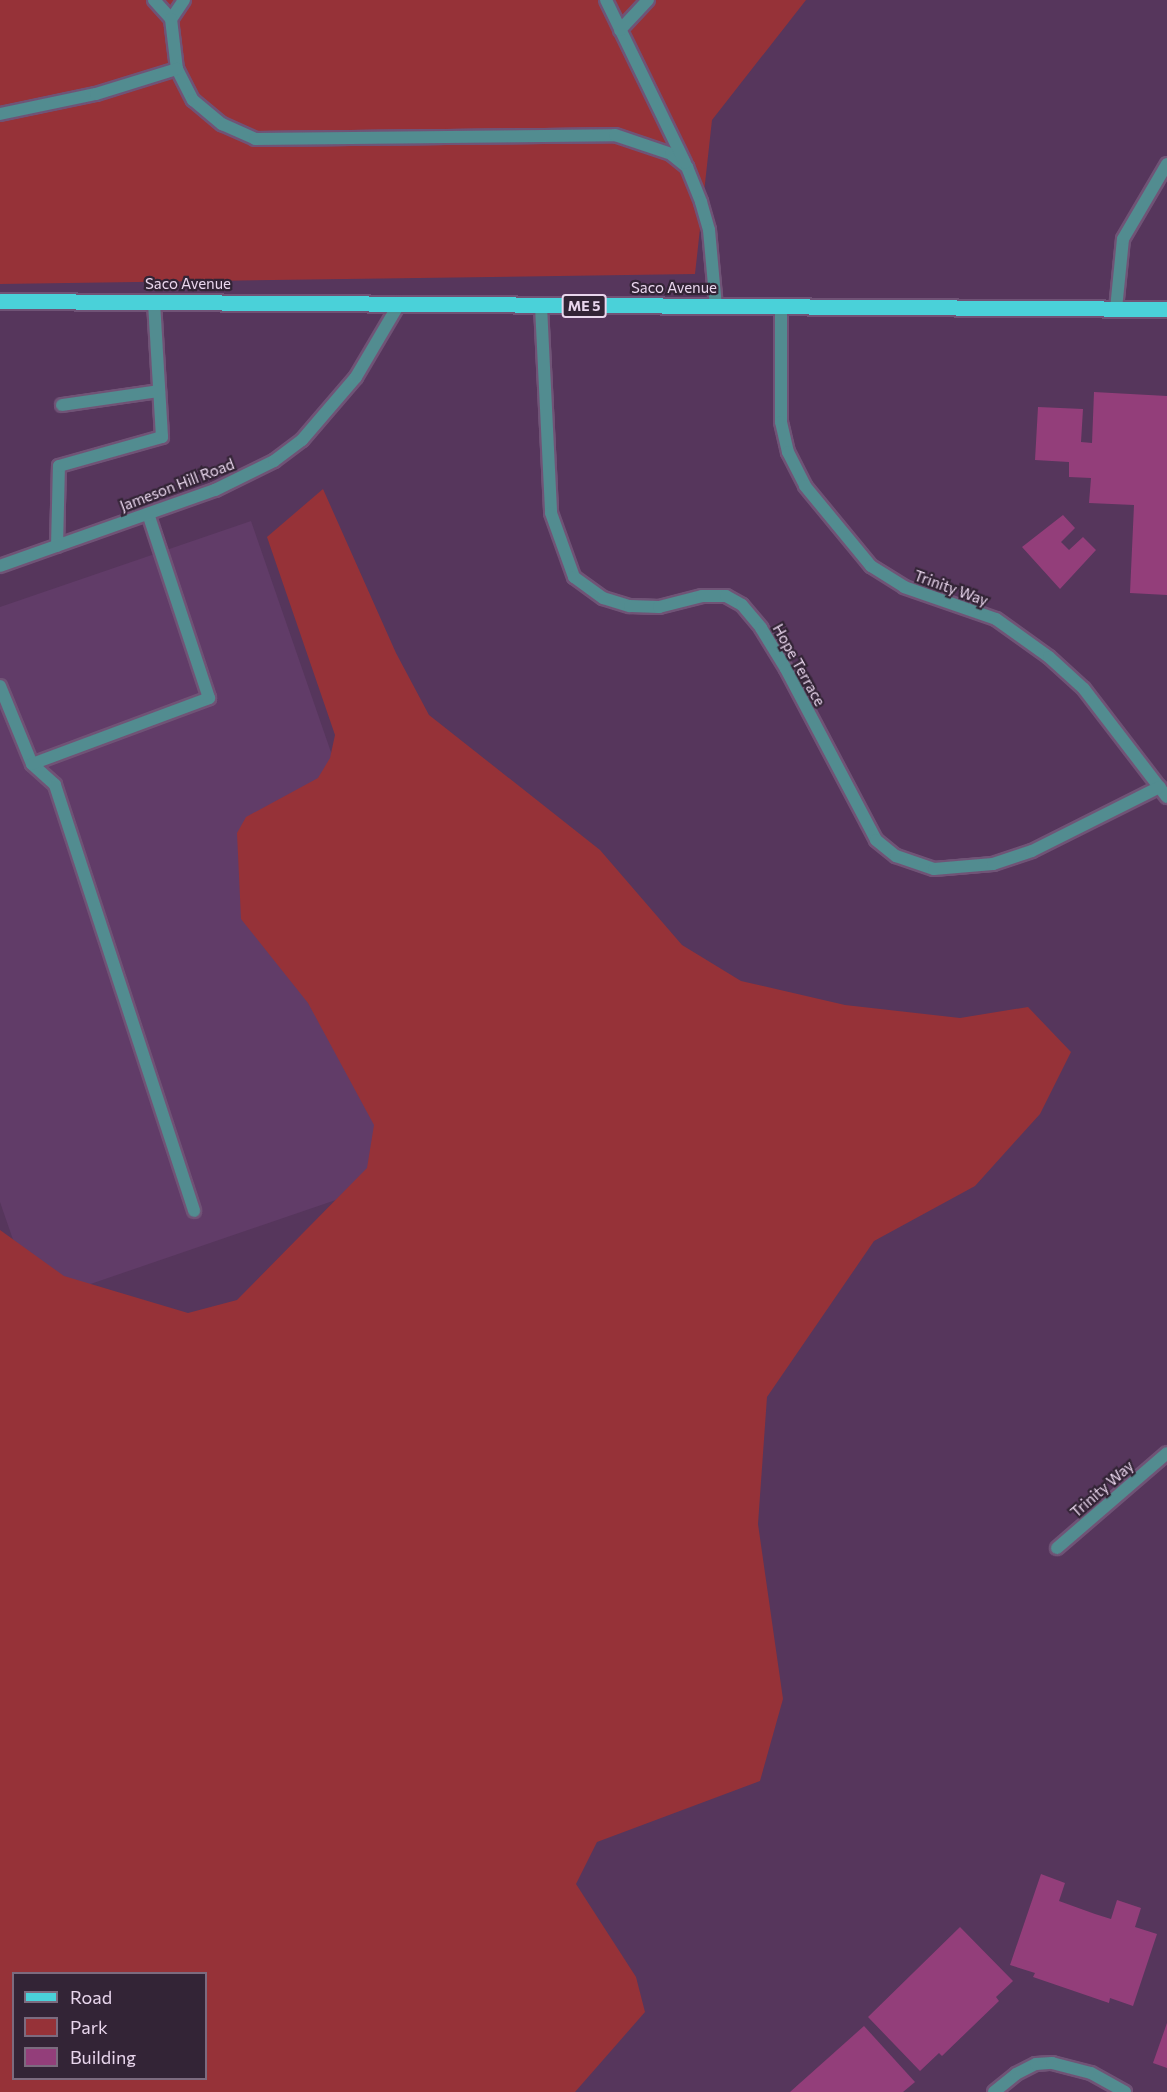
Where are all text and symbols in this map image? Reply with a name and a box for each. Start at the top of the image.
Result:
street label: Saco Avenue [145,275,231,293]
street label: Saco Avenue [631,279,717,297]
road number: ME 5 [562,295,606,317]
street label: Jameson Hill Road [117,455,237,515]
street label: Trinity Way [912,566,990,610]
street label: Hope Terrace [769,621,829,709]
street label: Trinity Way [1067,1457,1137,1521]
legend [12,1972,207,2080]
text: Road [70,1986,112,2008]
text: Park [70,2016,108,2038]
text: Building [70,2046,136,2068]

